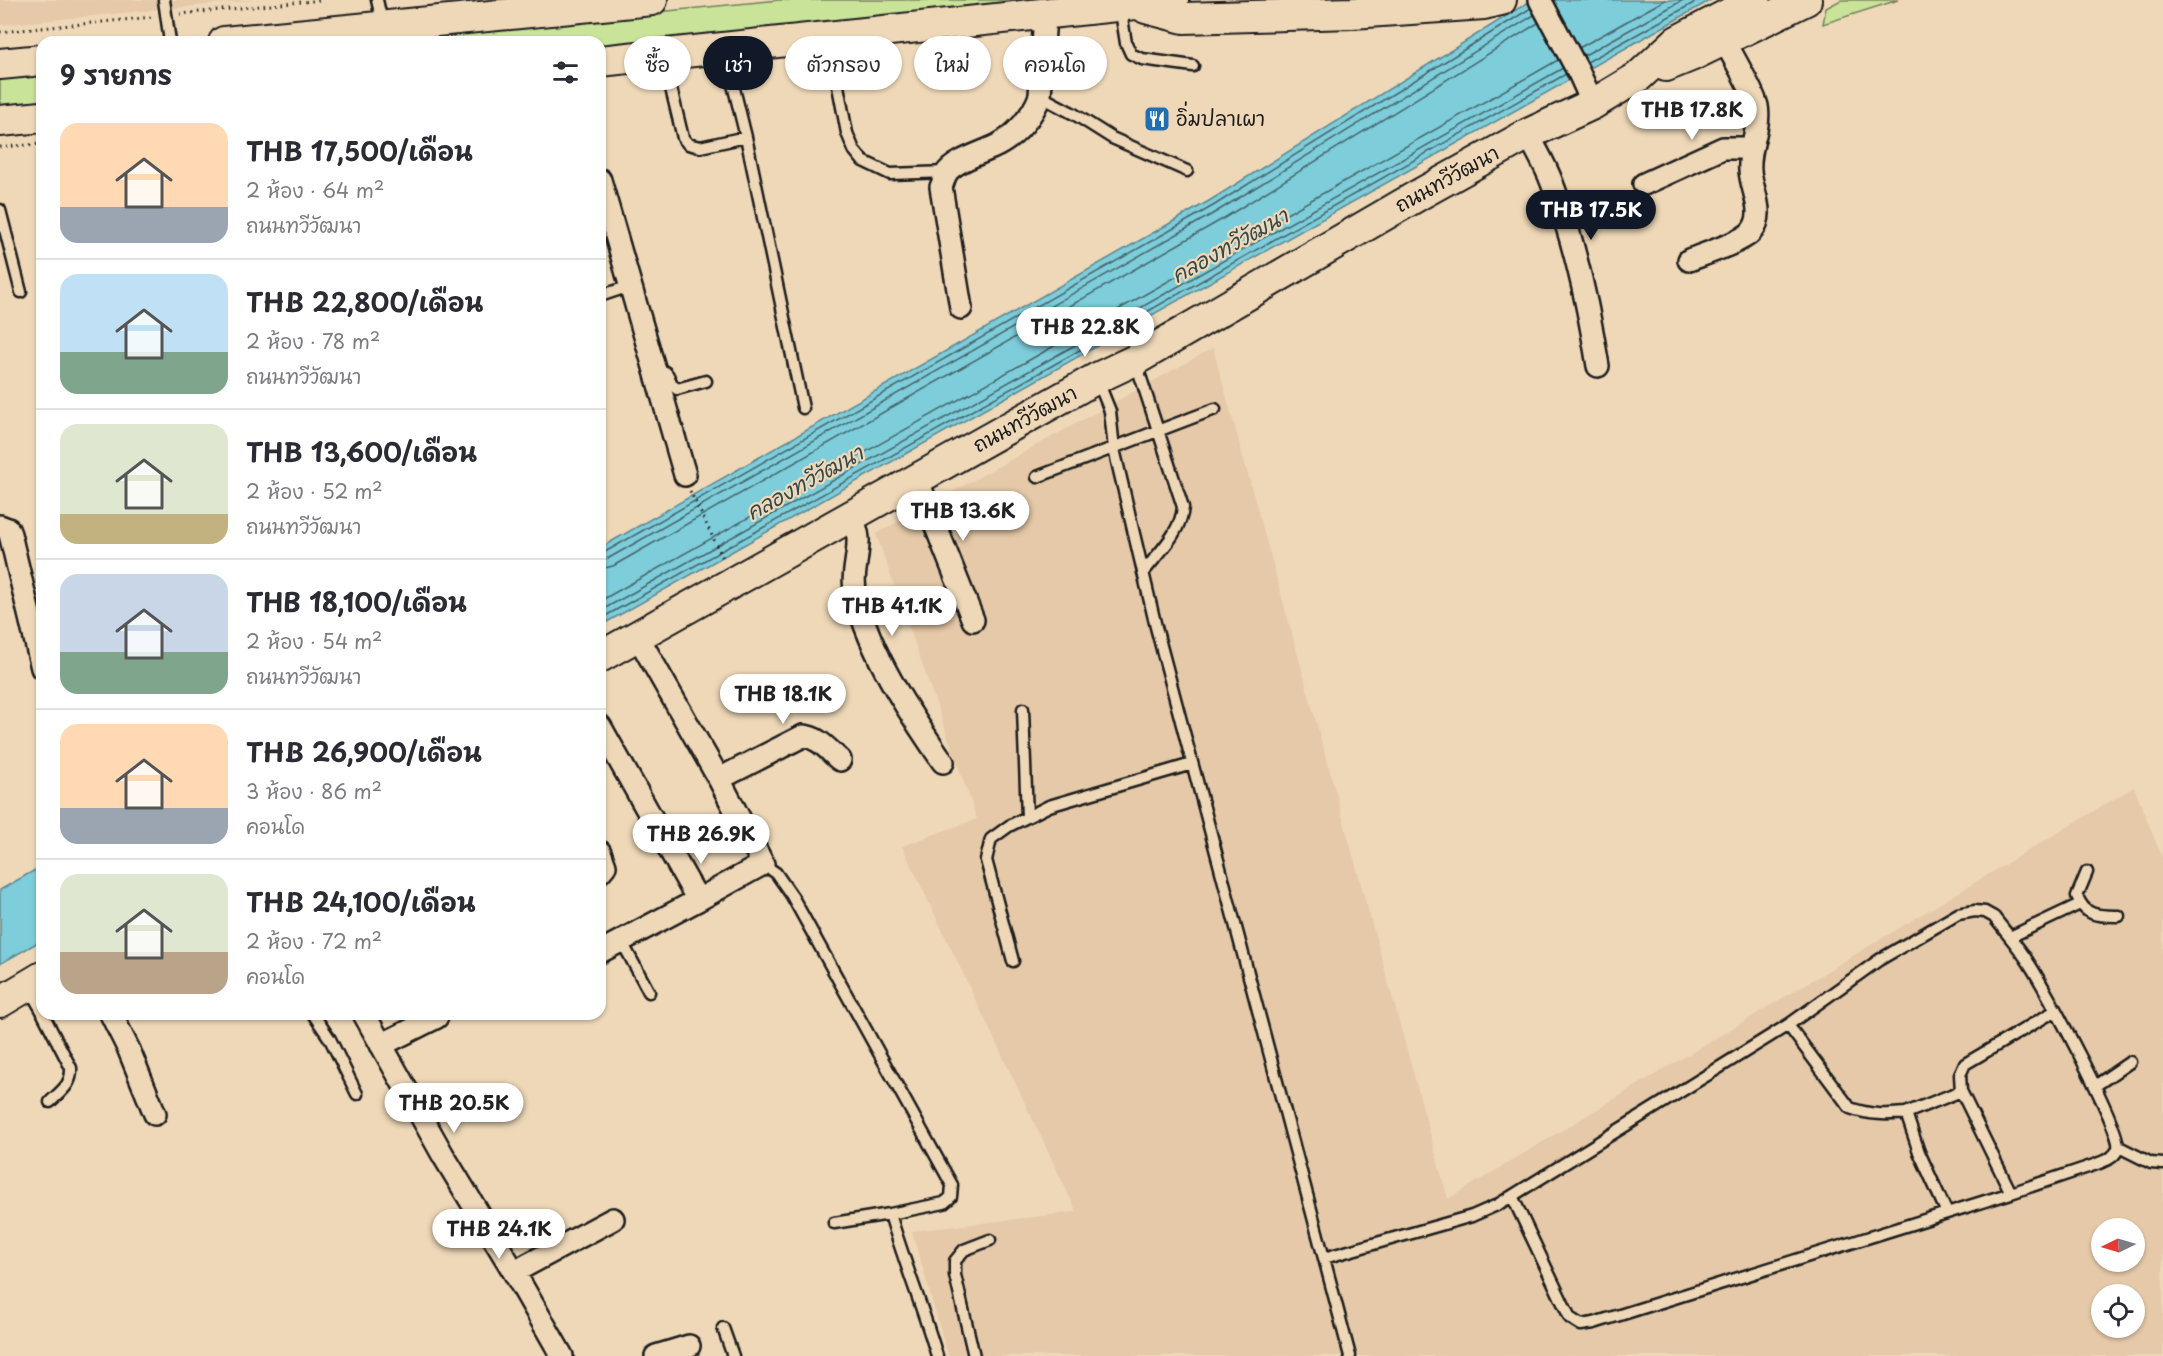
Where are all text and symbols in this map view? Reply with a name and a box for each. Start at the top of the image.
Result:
chip: ซื้อ [624,36,691,90]
chip: เช่า [703,36,773,90]
chip: ตัวกรอง [785,36,902,90]
chip: ใหม่ [914,36,991,90]
chip: คอนโด [1003,36,1107,90]
text: 9 รายการ [60,55,172,94]
icon: filters [549,56,582,89]
pin: THB 17.8K [1623,90,1761,141]
text: THB 17.8K [1641,94,1743,124]
place label: อิ่มปลาเผา [1176,101,1265,133]
restaurant icon: อิ่มปลาเผา [1142,104,1172,134]
text: THB 17,500/เดือน [246,131,473,170]
street label: ถนนทวีวัฒนา [1389,137,1504,219]
icon: home [108,147,180,219]
text: 2 ห้อง · 64 m² [246,175,384,205]
pin: THB 17.5K [1522,190,1660,241]
text: THB 17.5K [1540,194,1642,224]
water label: คลองทวีวัฒนา [1165,198,1295,290]
text: ถนนทวีวัฒนา [246,210,361,240]
text: THB 22,800/เดือน [246,282,483,321]
icon: home [108,298,180,370]
pin: THB 22.8K [1016,307,1154,358]
text: THB 22.8K [1030,311,1140,341]
text: 2 ห้อง · 78 m² [246,326,380,356]
text: ถนนทวีวัฒนา [246,361,361,391]
street label: ถนนทวีวัฒนา [967,377,1082,459]
text: THB 13,600/เดือน [246,432,477,471]
water label: คลองทวีวัฒนา [740,435,870,527]
icon: home [108,448,180,520]
text: 2 ห้อง · 52 m² [246,476,383,506]
pin: THB 13.6K [894,491,1032,542]
text: THB 13.6K [910,495,1016,525]
text: ถนนทวีวัฒนา [246,511,361,541]
text: THB 18,100/เดือน [246,582,467,621]
pin: THB 41.1K [823,586,961,637]
text: THB 41.1K [842,590,942,620]
icon: home [108,598,180,670]
text: 2 ห้อง · 54 m² [246,626,382,656]
text: ถนนทวีวัฒนา [246,661,361,691]
pin: THB 18.1K [714,674,852,725]
text: THB 18.1K [734,678,832,708]
text: THB 26,900/เดือน [246,732,482,771]
icon: home [108,748,180,820]
text: 3 ห้อง · 86 m² [246,776,382,806]
text: คอนโด [246,811,305,841]
pin: THB 26.9K [632,814,770,865]
text: THB 26.9K [647,818,755,848]
text: THB 24,100/เดือน [246,882,476,921]
icon: home [108,898,180,970]
text: 2 ห้อง · 72 m² [246,926,382,956]
text: คอนโด [246,961,305,991]
pin: THB 20.5K [385,1083,523,1134]
text: THB 20.5K [399,1087,509,1117]
pin: THB 24.1K [430,1209,568,1260]
text: THB 24.1K [446,1213,552,1243]
north arrow [2091,1218,2145,1272]
map controls [2091,1218,2145,1338]
button: locate [2091,1284,2145,1338]

